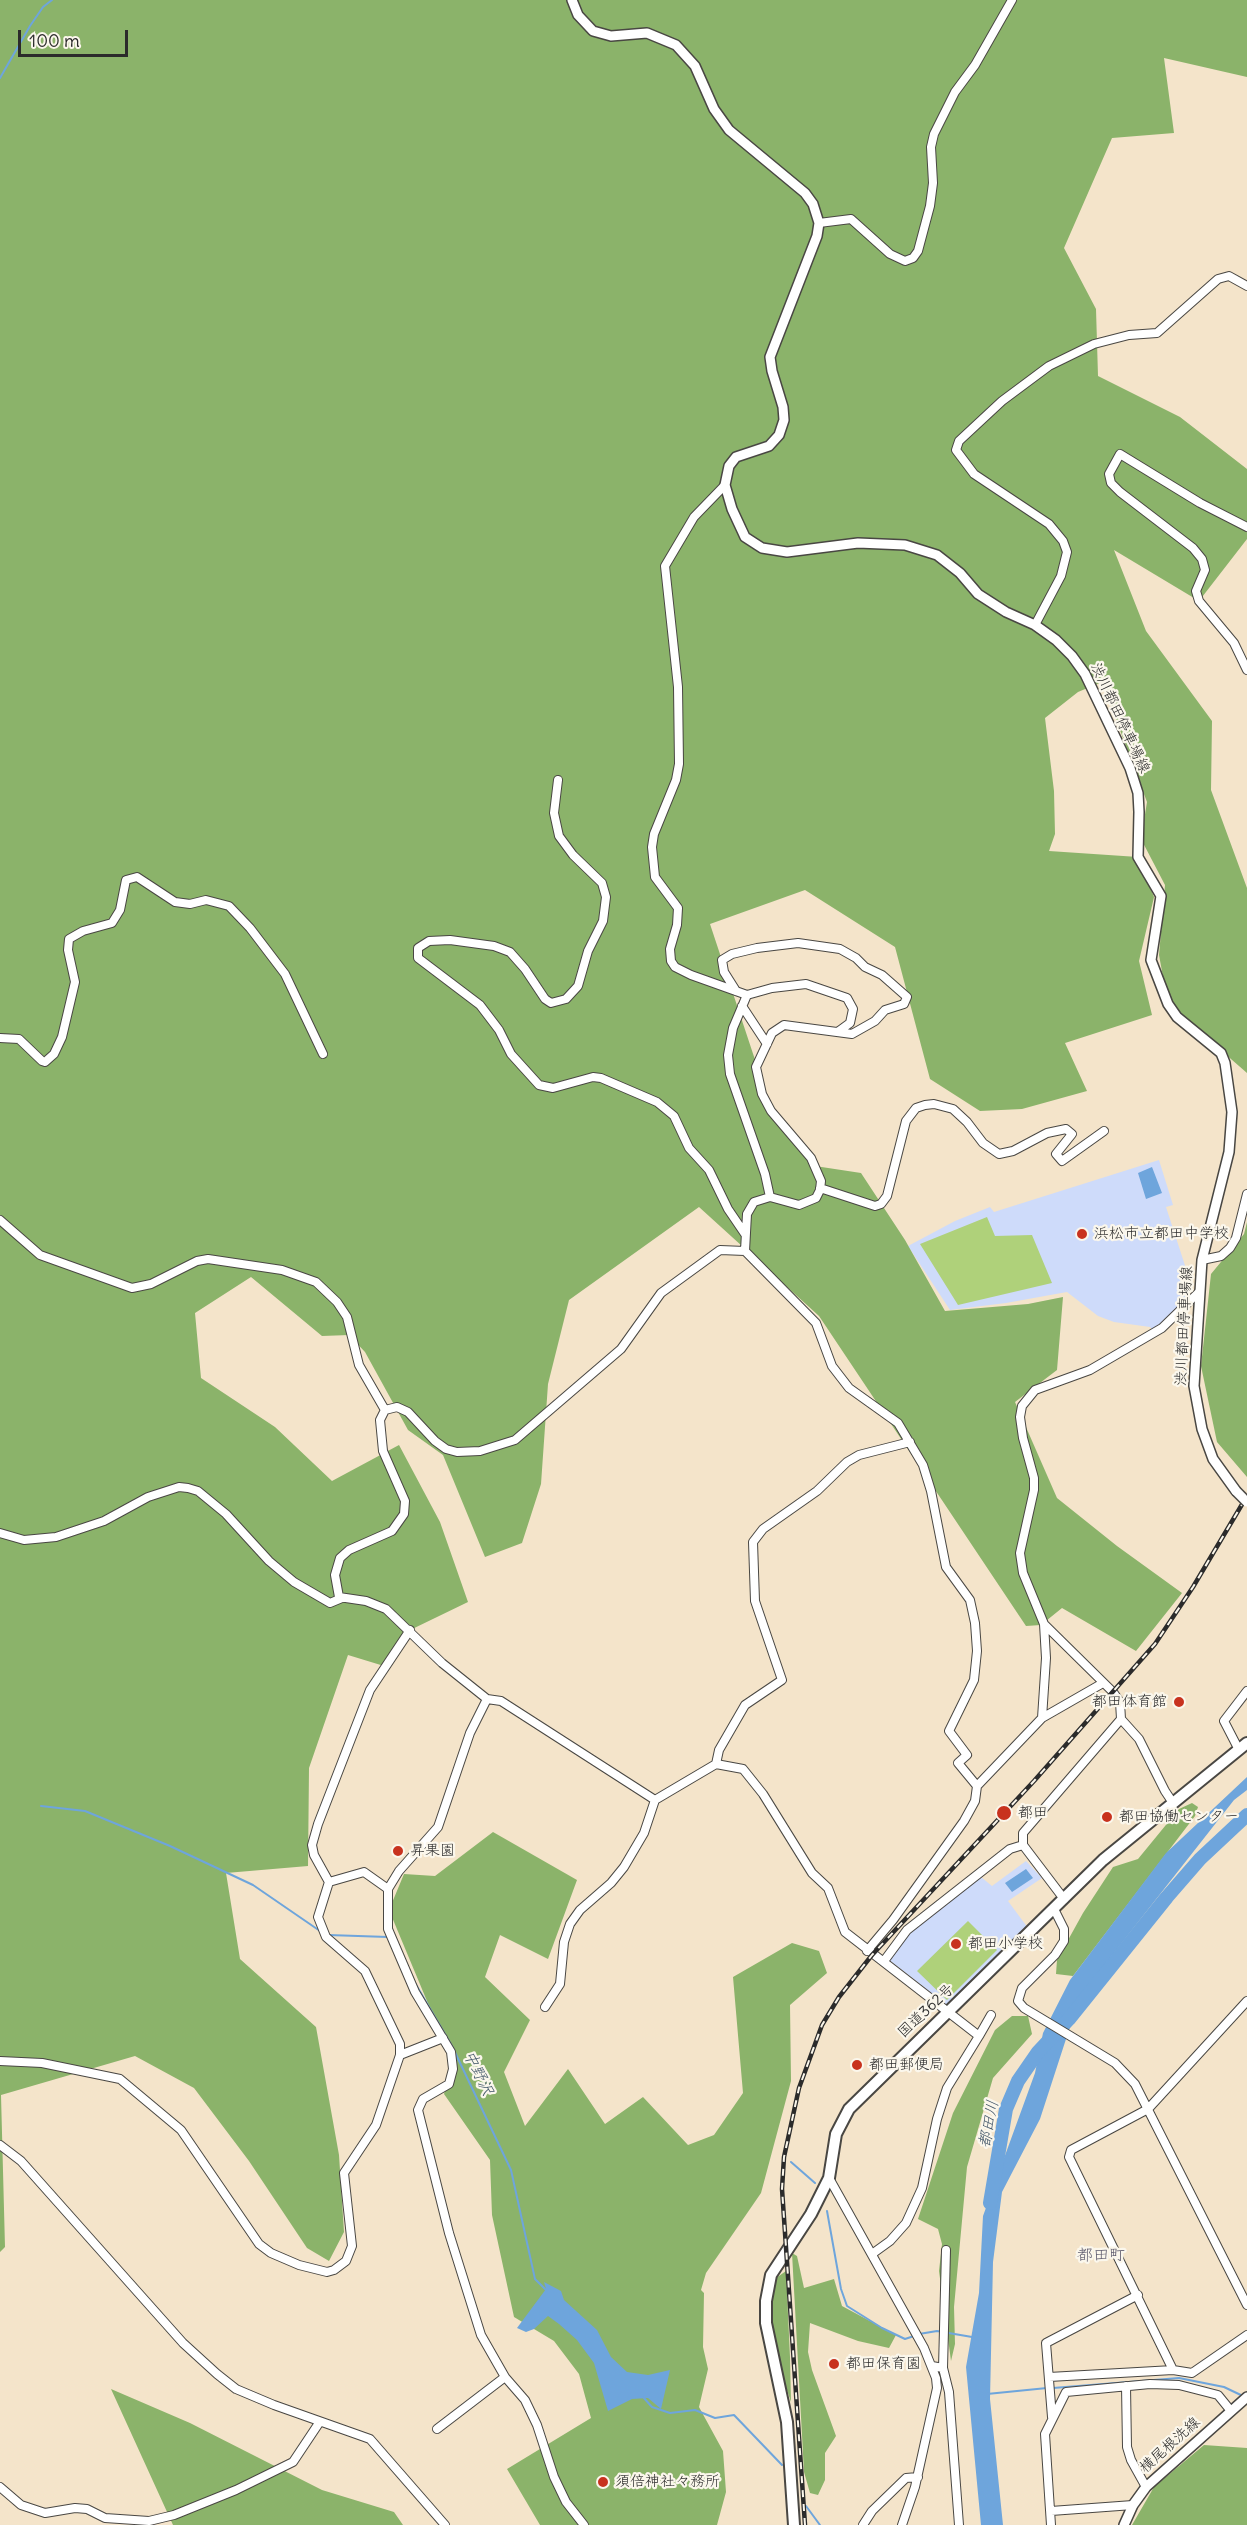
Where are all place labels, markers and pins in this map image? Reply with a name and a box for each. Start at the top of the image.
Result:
place label: 浜松市立都田中学校 [1094,1225,1229,1243]
marker: 浜松市立都田中学校 [1075,1227,1089,1241]
place label: 都田体育館 [1092,1693,1167,1711]
marker: 都田体育館 [1172,1695,1186,1709]
marker: 都田 [995,1804,1013,1822]
place label: 都田 [1018,1804,1048,1822]
place label: 都田協働センター [1119,1808,1239,1826]
marker: 都田協働センター [1100,1810,1114,1824]
place label: 昇果園 [410,1842,455,1860]
marker: 昇果園 [391,1844,405,1858]
place label: 都田小学校 [968,1935,1043,1953]
marker: 都田小学校 [949,1937,963,1951]
place label: 都田郵便局 [869,2056,944,2074]
marker: 都田郵便局 [850,2058,864,2072]
place label: 都田保育園 [846,2355,921,2373]
marker: 都田保育園 [827,2357,841,2371]
place label: 須倍神社々務所 [615,2473,720,2491]
marker: 須倍神社々務所 [596,2475,610,2489]

